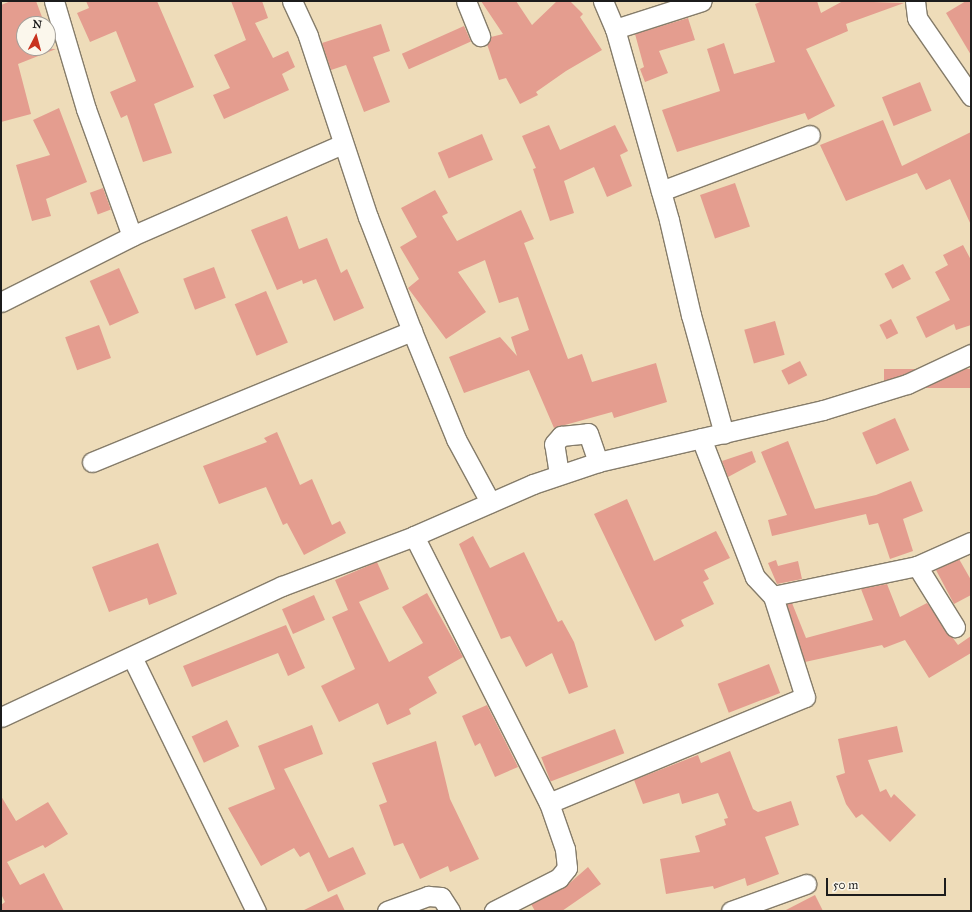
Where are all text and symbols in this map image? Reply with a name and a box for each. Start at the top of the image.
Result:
north arrow [16,16,56,56]
text: N [32,18,43,32]
scale bar [828,870,948,896]
text: 50 m [833,878,858,892]

